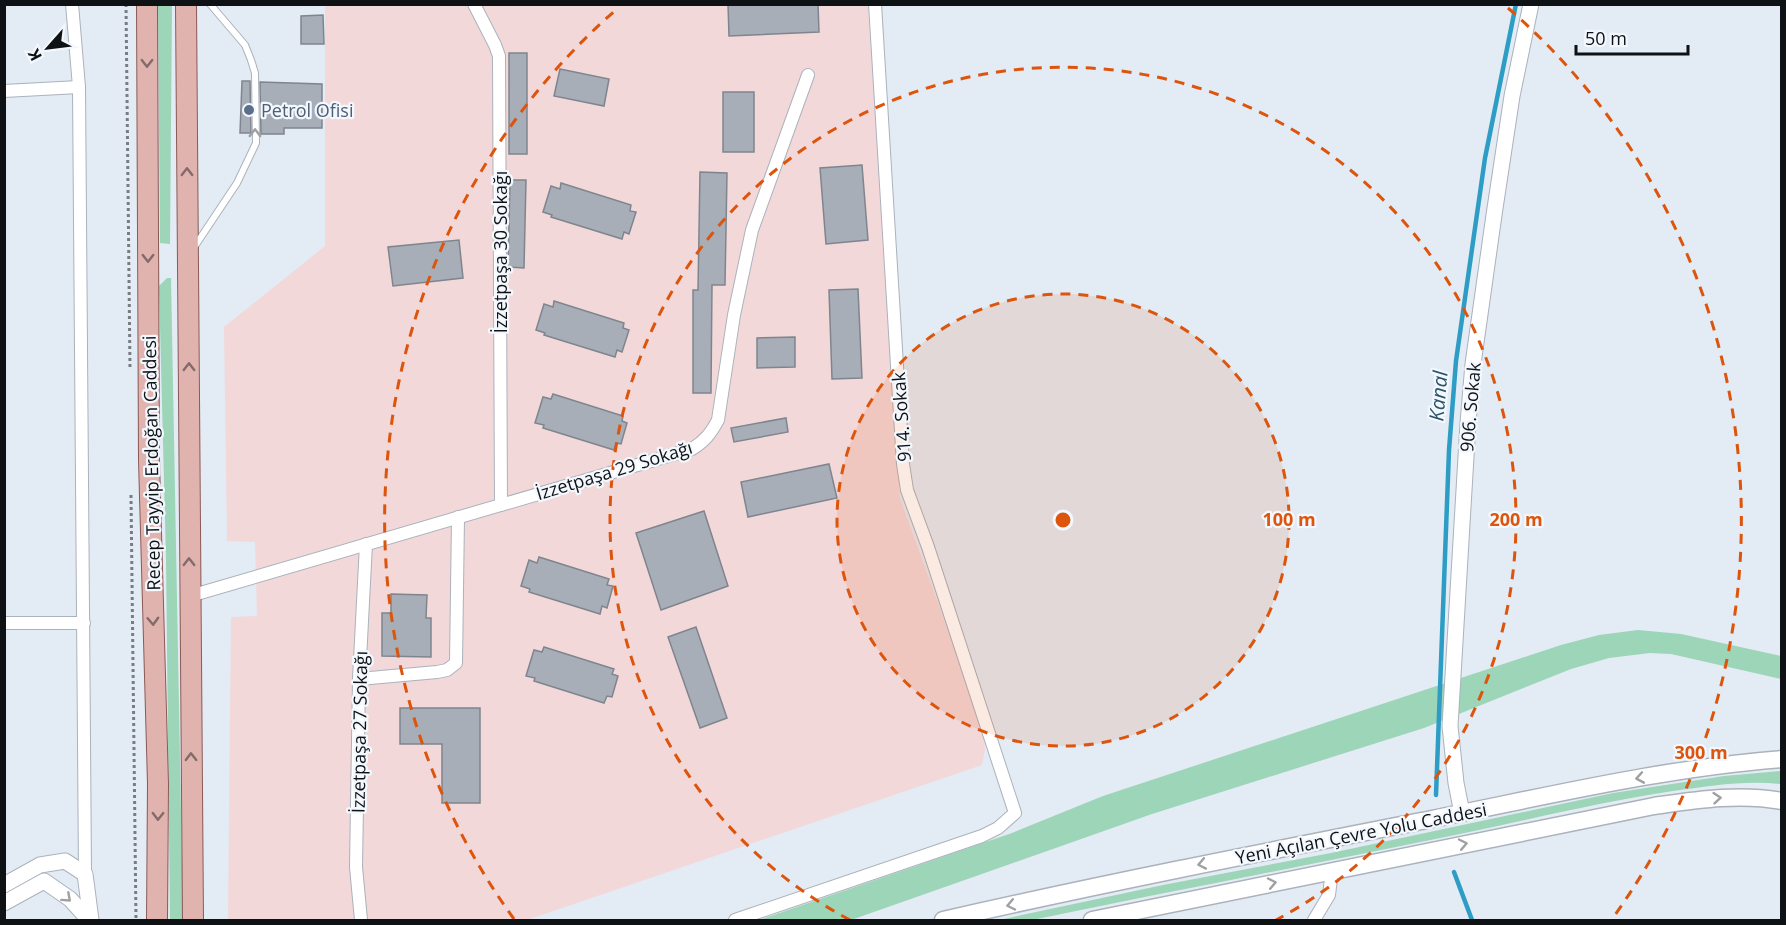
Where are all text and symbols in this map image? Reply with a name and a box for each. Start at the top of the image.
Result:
north arrow [18,18,78,78]
scale bar [1576,18,1688,56]
text: 50 m [1585,26,1627,50]
text: K [22,45,47,65]
one-way arrow [141,58,153,67]
place label: Petrol Ofisi [261,98,353,122]
marker: Petrol Ofisi [242,103,256,117]
one-way arrow [249,129,261,138]
one-way arrow [181,168,194,177]
street label: İzzetpaşa 30 Sokağı [488,171,512,333]
one-way arrow [142,253,154,262]
street label: Recep Tayyip Erdoğan Caddesi [137,335,165,591]
street label: 906. Sokak [1454,361,1486,453]
one-way arrow [182,363,195,372]
water label: Kanal [1422,369,1454,422]
street label: 914. Sokak [886,371,916,463]
street label: İzzetpaşa 29 Sokağı [533,435,695,505]
text: 100 m [1262,507,1316,531]
text: 200 m [1489,507,1543,531]
centre of rings [1053,510,1073,530]
one-way arrow [183,558,196,567]
one-way arrow [147,616,160,625]
street label: İzzetpaşa 27 Sokağı [346,651,372,813]
text: 300 m [1674,740,1728,764]
one-way arrow [185,753,198,762]
one-way arrow [1636,771,1645,783]
one-way arrow [1713,792,1722,805]
street label: Yeni Açılan Çevre Yolu Caddesi [1233,797,1489,869]
one-way arrow [152,811,164,820]
one-way arrow [1458,838,1468,851]
one-way arrow [1197,857,1207,870]
one-way arrow [1267,878,1277,891]
one-way arrow [60,890,71,901]
one-way arrow [1006,898,1016,911]

